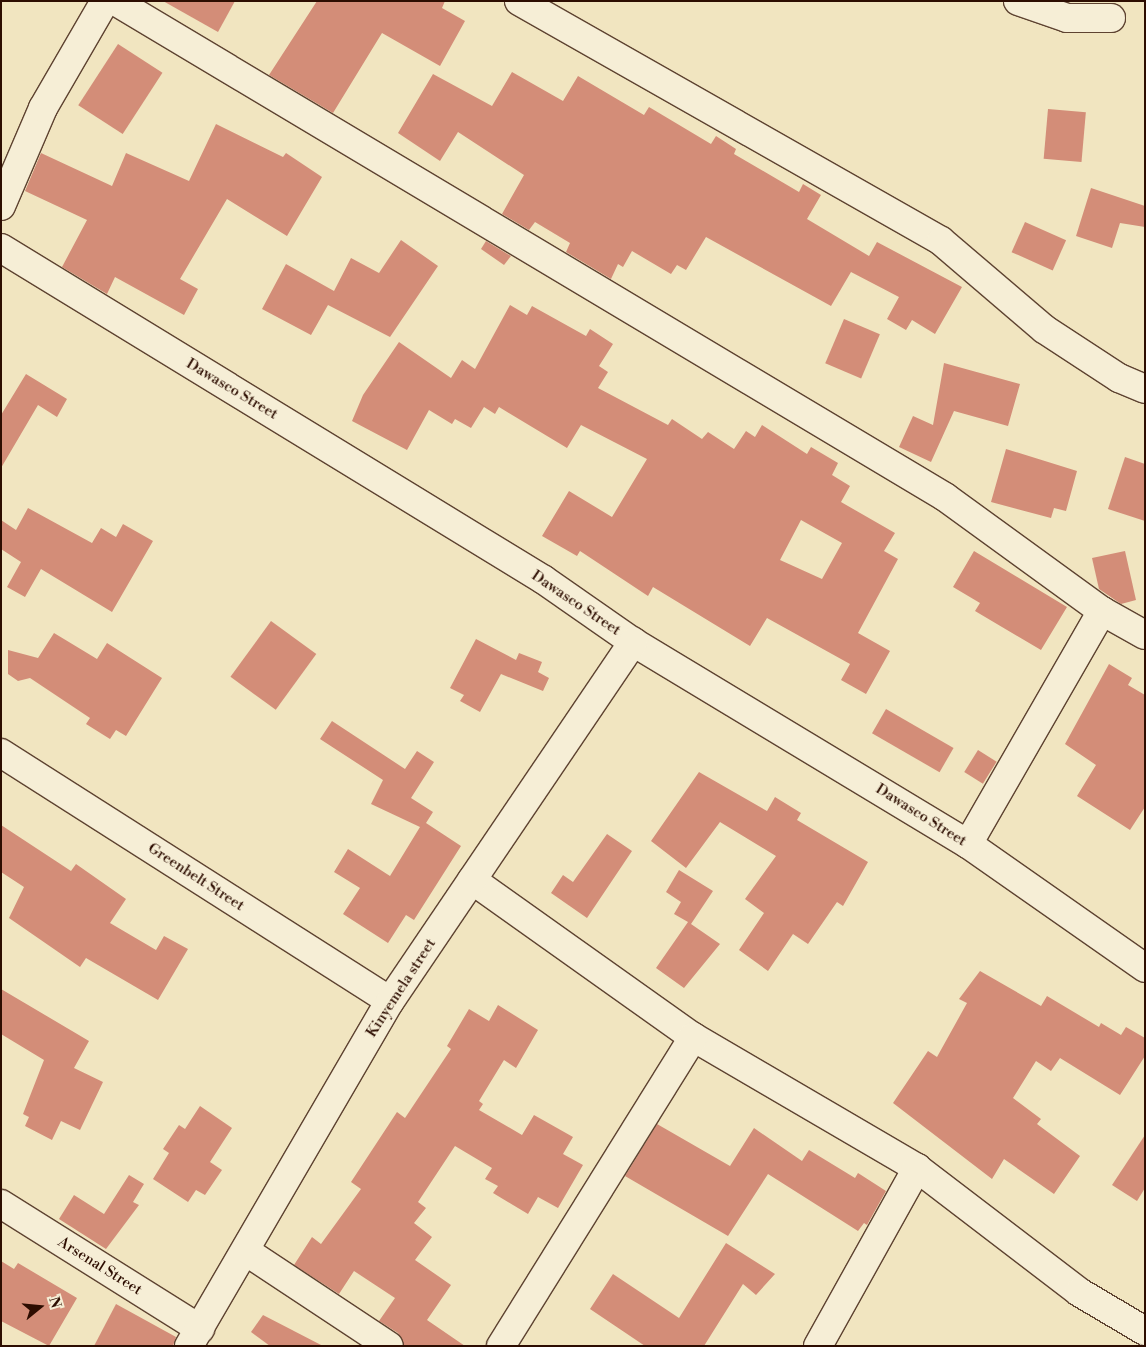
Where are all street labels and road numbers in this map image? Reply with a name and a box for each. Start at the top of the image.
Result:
street label: Dawasco Street [183,355,281,423]
street label: Dawasco Street [528,567,624,639]
street label: Dawasco Street [872,780,970,850]
street label: Greenbelt Street [144,839,248,915]
street label: Kinyemela street [362,935,440,1041]
street label: Arsenal Street [55,1233,145,1299]

